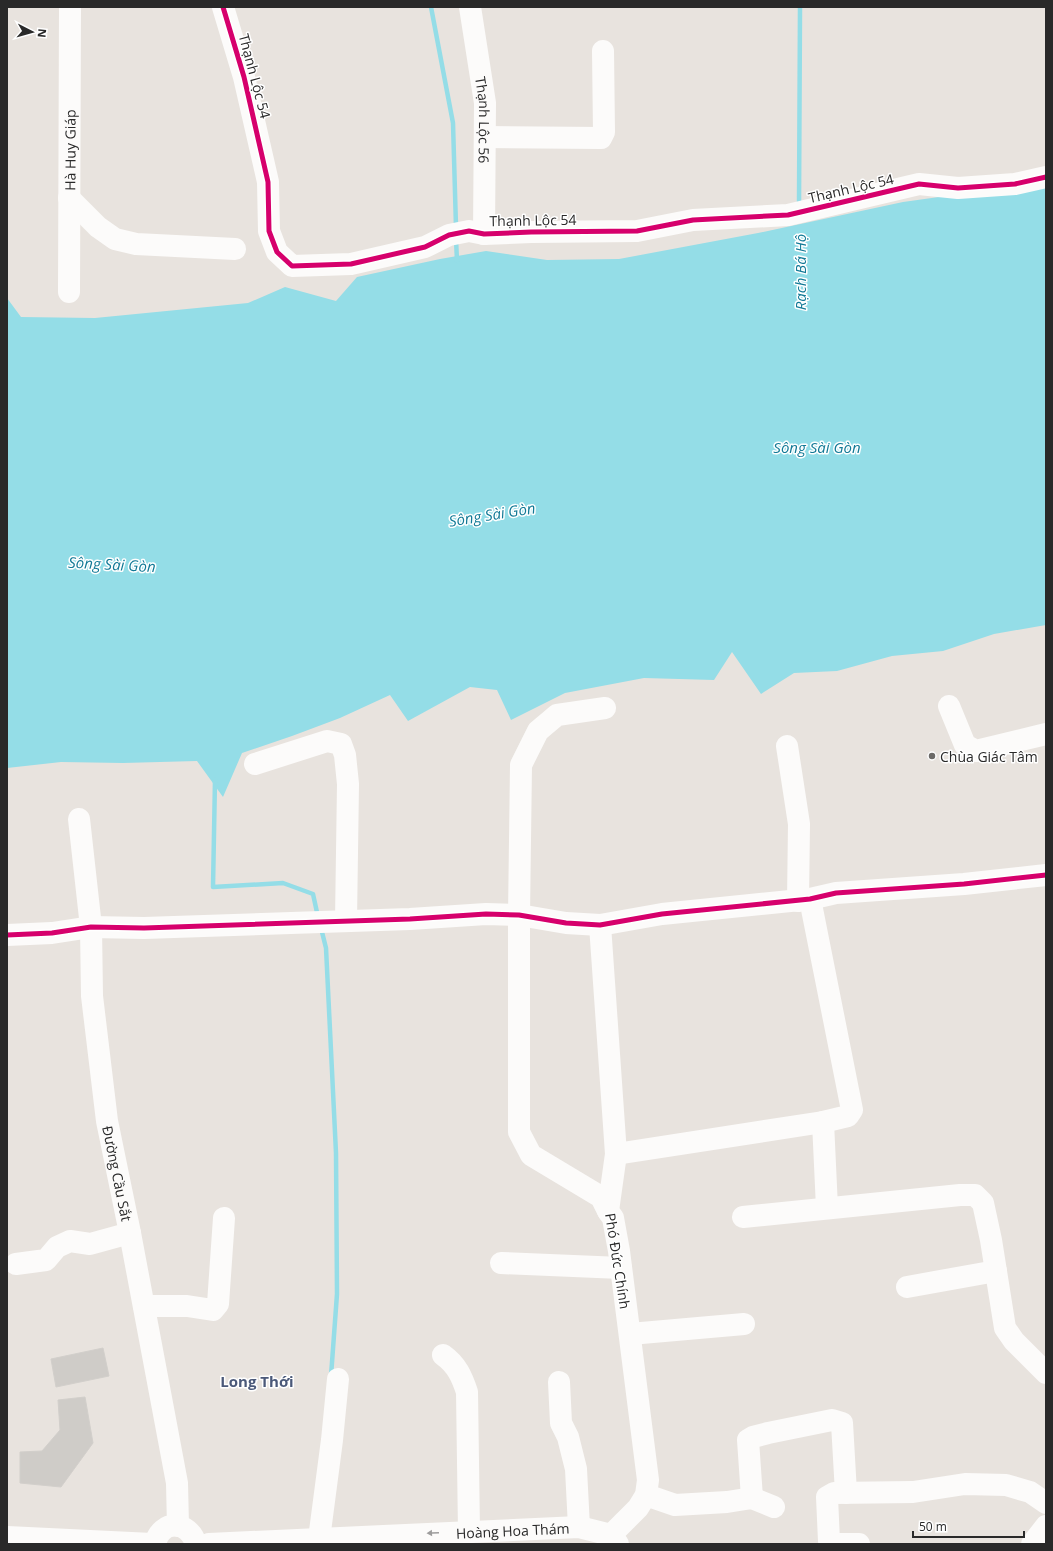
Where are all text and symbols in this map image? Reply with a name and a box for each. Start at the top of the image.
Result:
north arrow [12,12,52,52]
text: N [35,28,50,38]
street label: Thạnh Lộc 54 [235,32,275,120]
street label: Thạnh Lộc 56 [471,75,495,163]
street label: Hà Huy Giáp [60,109,79,191]
street label: Thạnh Lộc 54 [806,169,896,207]
street label: Thạnh Lộc 54 [489,210,577,230]
water label: Rạch Bá Hộ [790,234,810,310]
water label: Sông Sài Gòn [773,437,861,457]
water label: Sông Sài Gòn [447,497,537,531]
water label: Sông Sài Gòn [68,552,156,576]
place label: Chùa Giác Tâm [940,747,1038,766]
marker: Chùa Giác Tâm [927,751,937,761]
street label: Đường Cầu Sắt [99,1124,137,1223]
street label: Phó Đức Chính [601,1212,635,1310]
district label: Long Thới [220,1371,294,1391]
scale bar [913,1513,1024,1539]
street label: Hoàng Hoa Thám [455,1518,570,1542]
text: 50 m [919,1518,947,1535]
one-way arrow [426,1530,439,1536]

